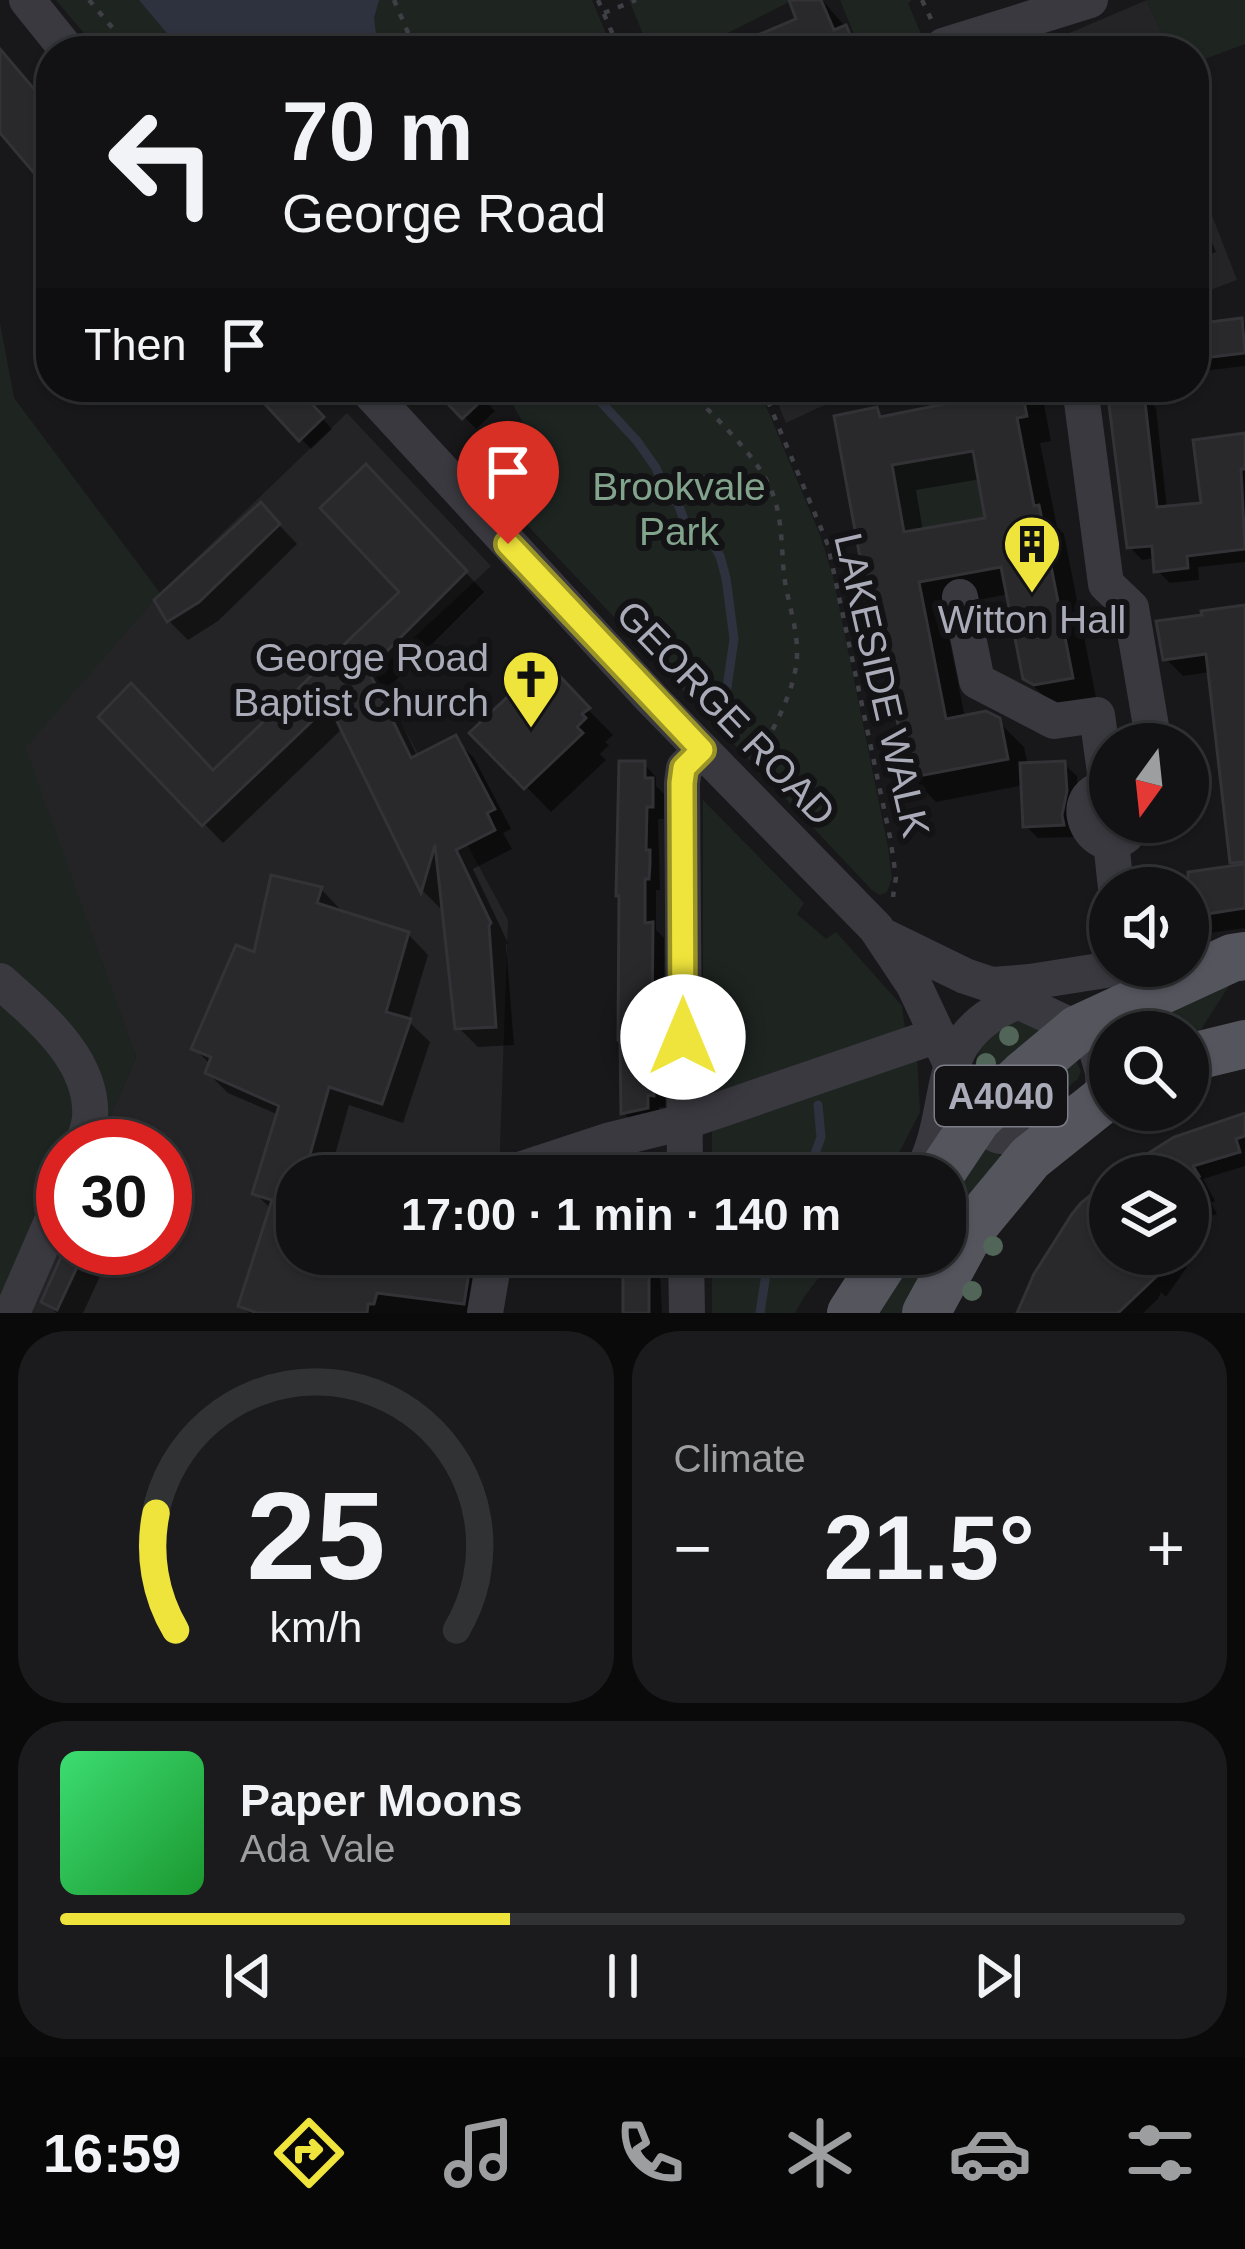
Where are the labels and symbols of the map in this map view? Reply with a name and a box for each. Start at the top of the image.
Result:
pin [457,421,559,544]
park label: Brookvale Park [592,465,766,553]
building icon: Witton Hall [1001,513,1063,595]
street label: LAKESIDE WALK [826,529,938,841]
street label: GEORGE ROAD [608,592,844,834]
place label: Witton Hall [938,598,1126,641]
place label: George Road Baptist Church [233,636,489,724]
church icon: George Road Baptist Church [500,648,562,730]
north arrow [1089,723,1209,843]
position arrow [620,974,746,1100]
road number: A4040 [935,1066,1067,1126]
speed limit sign: 30 [36,1119,192,1275]

